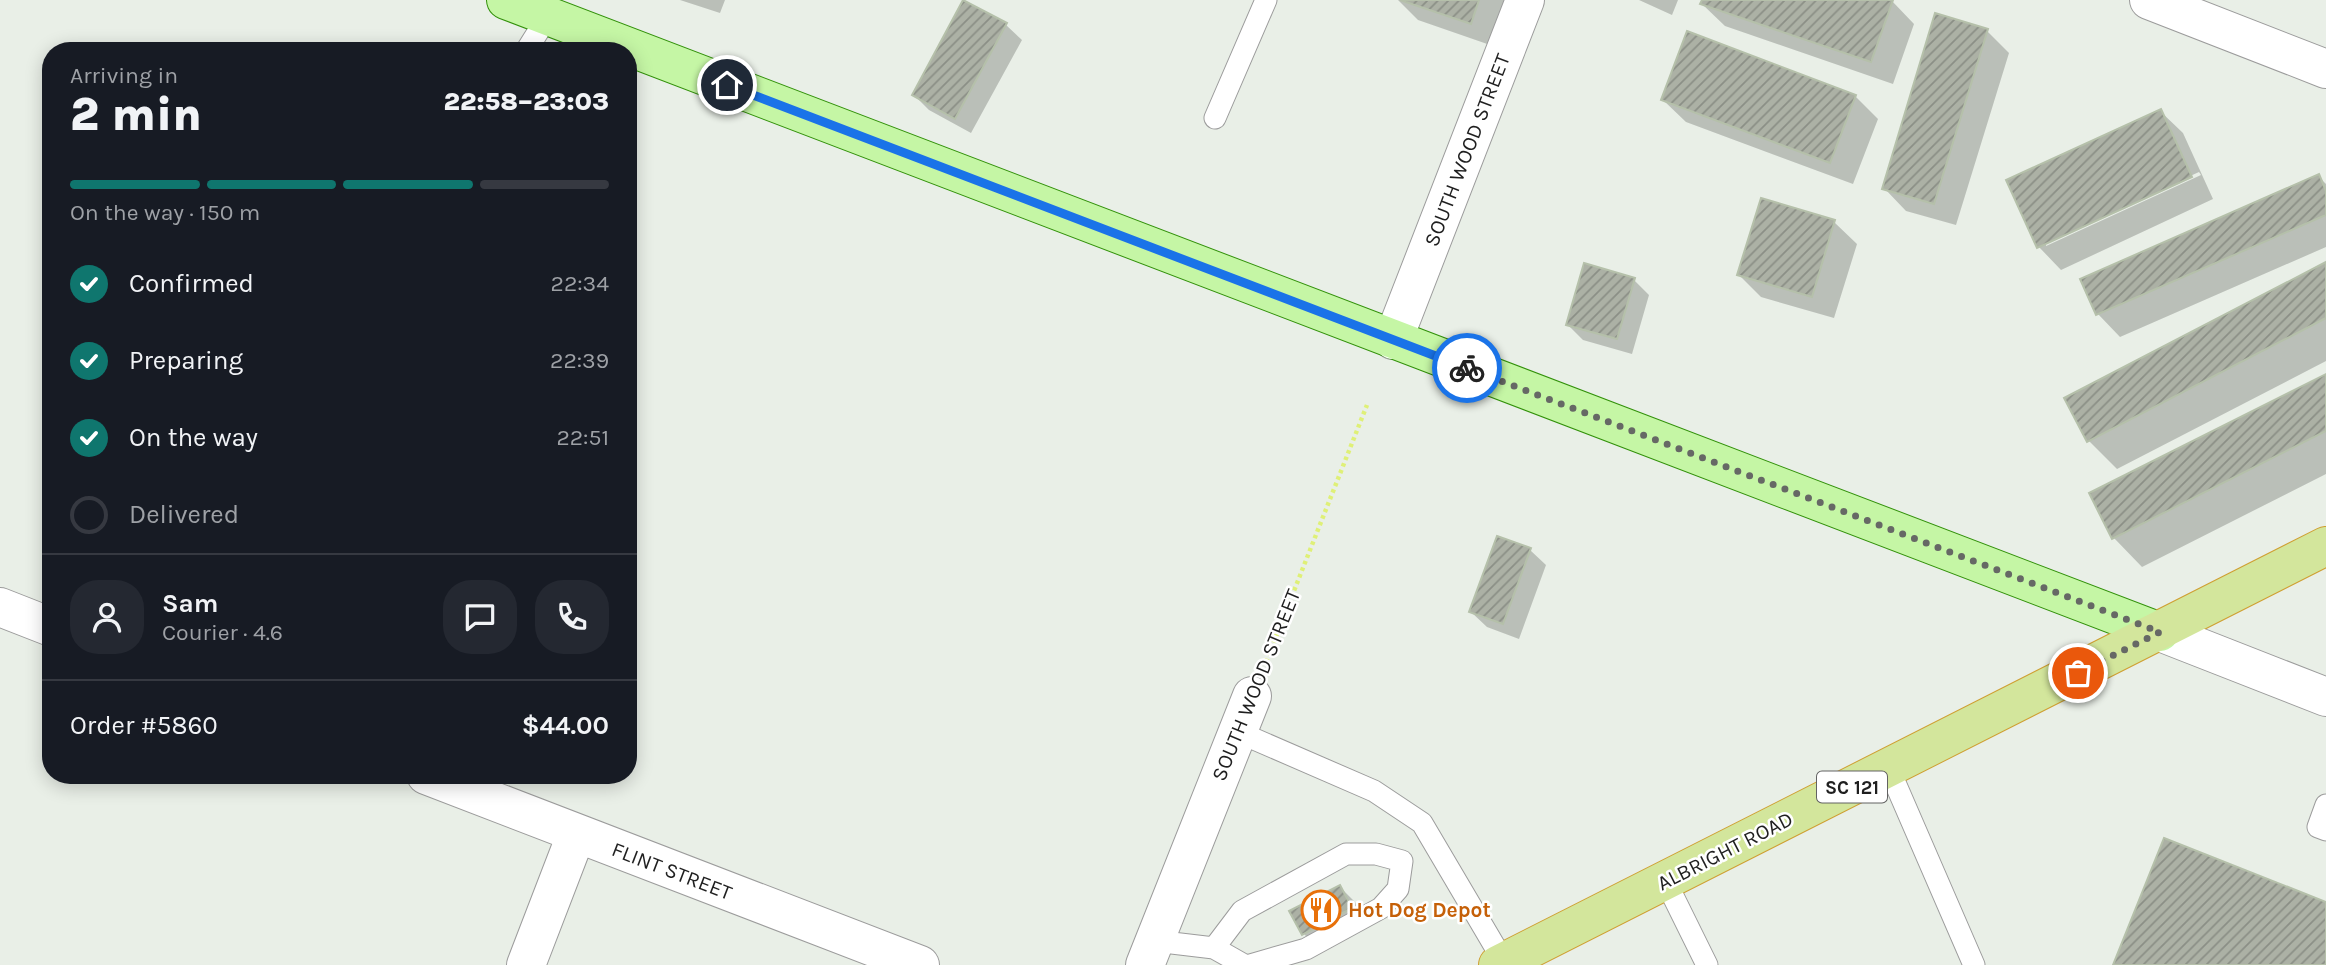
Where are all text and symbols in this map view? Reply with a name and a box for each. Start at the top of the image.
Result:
street label: SOUTH WOOD STREET [1419,50,1515,250]
pin [697,55,757,115]
text: Arriving in [70,62,178,89]
icon: home [708,66,746,104]
text: 22:58–23:03 [444,86,609,117]
text: 2 min [70,88,202,142]
text: On the way · 150 m [70,199,260,226]
icon: check [70,265,108,303]
text: Confirmed [129,268,254,299]
text: 22:34 [551,270,609,297]
courier [1432,333,1502,403]
icon: check [70,342,108,380]
text: Preparing [129,345,243,376]
text: 22:39 [550,347,609,374]
icon: bike [1448,349,1486,387]
icon: check [70,419,108,457]
text: On the way [129,422,258,453]
text: 22:51 [556,424,609,451]
text: Delivered [129,499,239,530]
button: person [70,580,144,654]
button: chat [443,580,517,654]
button: phone [535,580,609,654]
street label: SOUTH WOOD STREET [1207,585,1306,784]
text: Sam [162,588,218,619]
text: Courier · 4.6 [162,619,283,646]
pin [2048,643,2108,703]
icon: bag [2059,654,2097,692]
text: Order #5860 [70,710,218,741]
text: $44.00 [522,710,609,741]
road number: SC 121 [1817,772,1887,802]
street label: ALBRIGHT ROAD [1653,806,1797,896]
street label: FLINT STREET [609,837,736,905]
restaurant icon: Hot Dog Depot [1300,889,1342,931]
place label: Hot Dog Depot [1348,898,1491,922]

